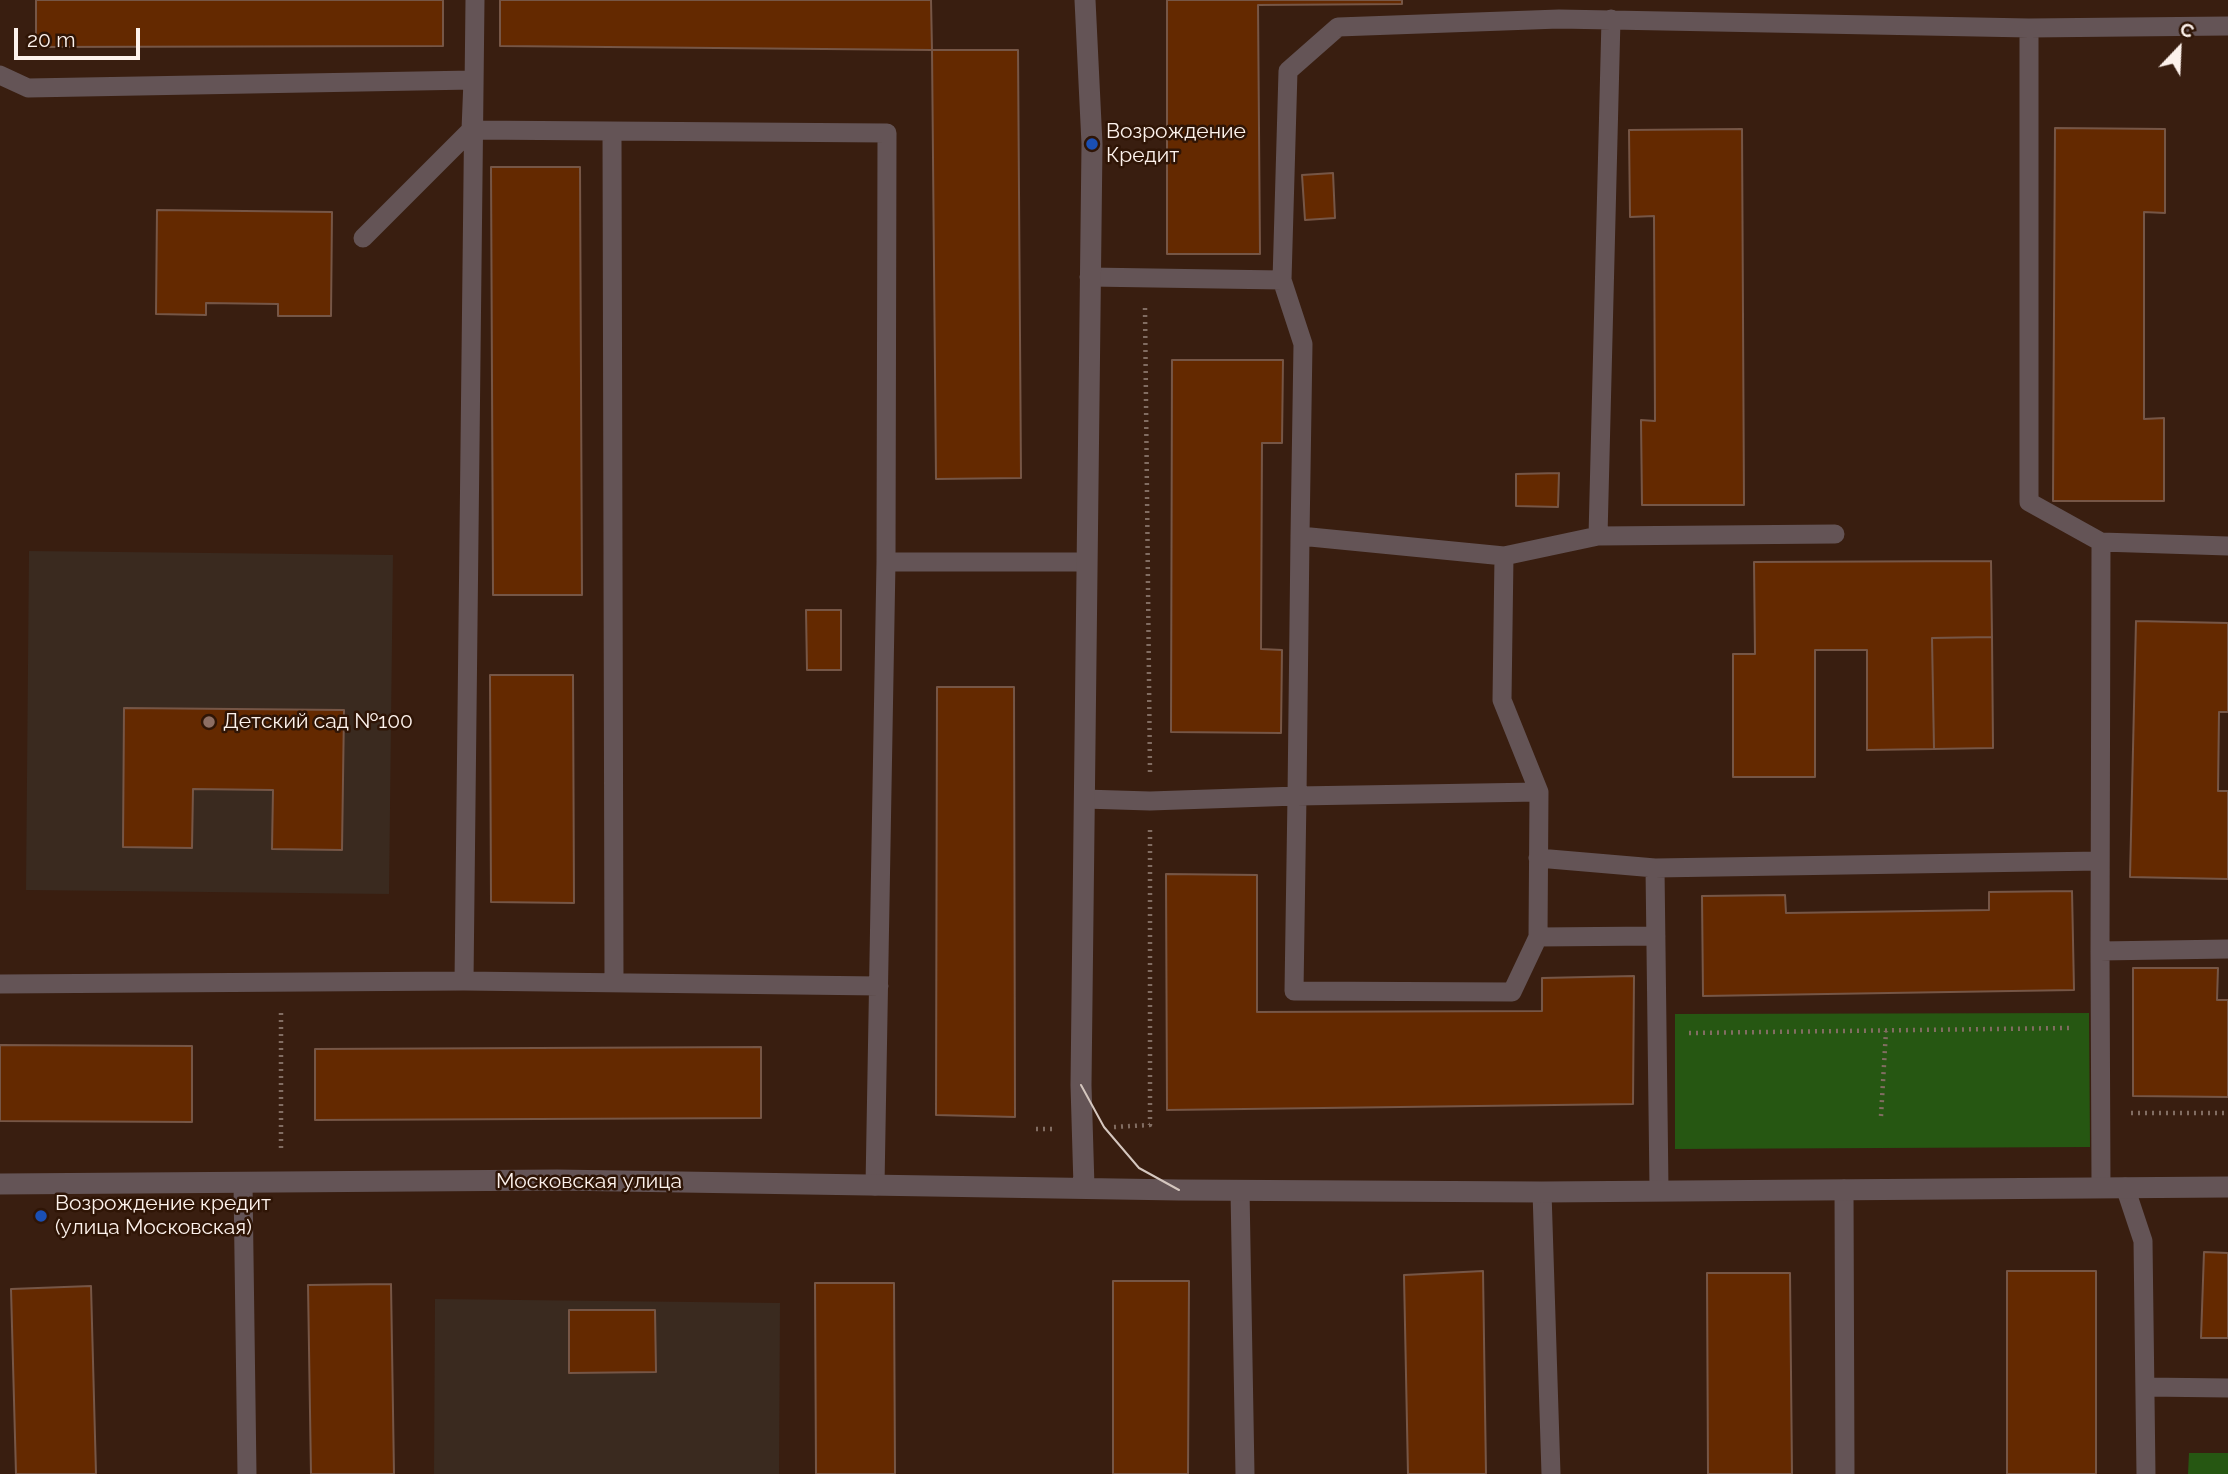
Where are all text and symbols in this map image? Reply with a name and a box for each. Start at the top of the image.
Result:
scale bar [18,14,144,58]
north arrow [2144,14,2214,84]
text: С [2177,17,2198,42]
text: 20 m [27,27,75,52]
place label: Возрождение Кредит [1106,119,1246,169]
marker: Возрождение Кредит [1084,136,1100,152]
place label: Детский сад №100 [223,709,413,735]
marker: Детский сад №100 [201,714,217,730]
street label: Московская улица [496,1169,682,1195]
place label: Возрождение кредит (улица Московская) [55,1191,271,1241]
marker: Возрождение кредит (улица Московская) [33,1208,49,1224]

